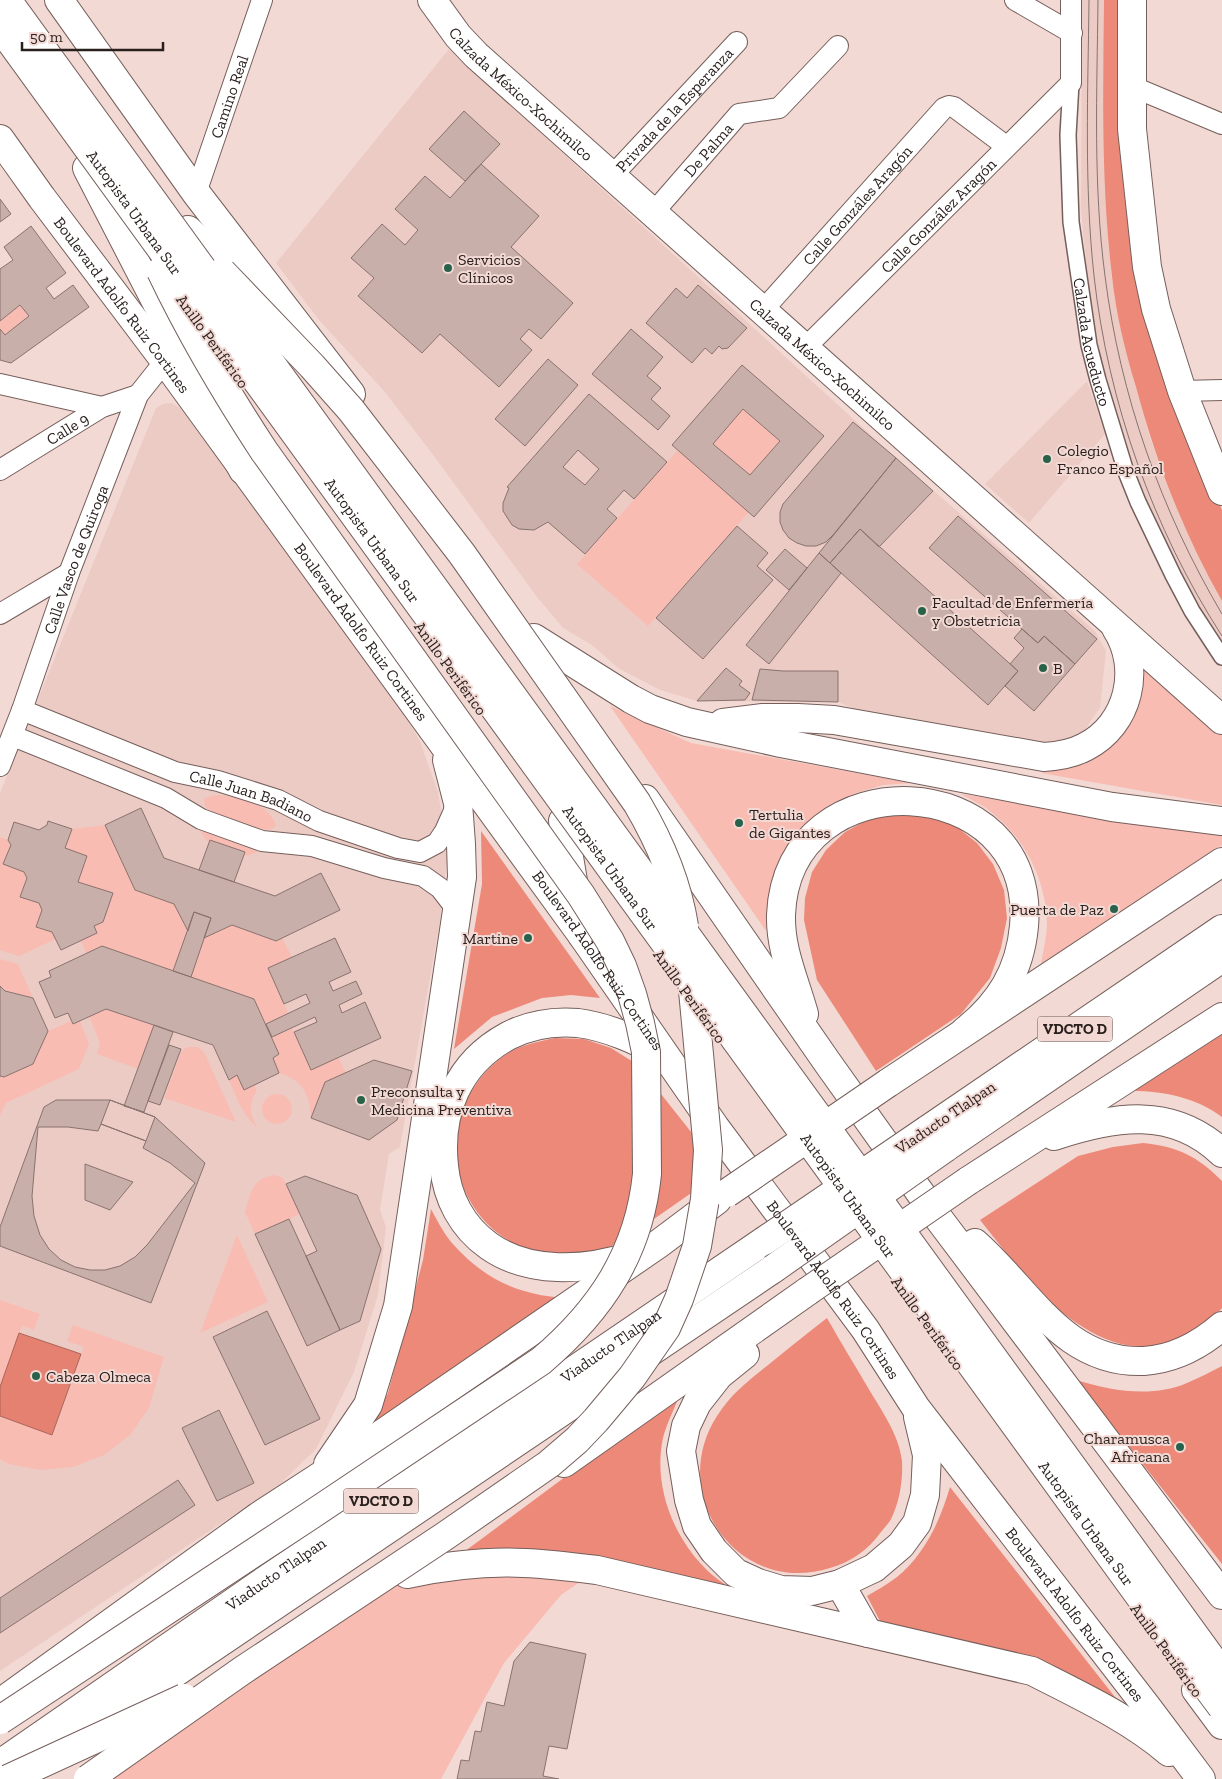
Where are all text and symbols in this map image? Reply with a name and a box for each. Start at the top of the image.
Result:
scale bar [22,20,164,52]
street label: Calzada México-Xochimilco [445,24,597,165]
text: 50 m [30,28,63,46]
street label: Privada de la Esperanza [612,43,737,176]
street label: Camino Real [206,53,252,141]
street label: De Palma [680,119,737,181]
street label: Calle Gonzáles Aragón [799,141,917,269]
street label: Autopista Urbana Sur [82,146,186,279]
street label: Calle González Aragón [877,154,1001,277]
street label: Boulevard Adolfo Ruiz Cortines [50,213,194,397]
place label: Servicios Clínicos [458,250,520,287]
marker: Servicios Clínicos [442,262,454,274]
street label: Calzada Acueducto [1069,277,1114,408]
street label: Anillo Periférico [172,291,253,392]
street label: Calzada México-Xochimilco [745,294,899,434]
street label: Calle 9 [43,409,92,449]
place label: Colegio Franco Español [1057,441,1163,478]
marker: Colegio Franco Español [1041,453,1053,465]
street label: Autopista Urbana Sur [320,474,424,607]
street label: Calle Vasco de Quiroga [40,482,112,636]
street label: Boulevard Adolfo Ruiz Cortines [290,539,432,724]
place label: Facultad de Enfermería y Obstetricia [932,593,1093,630]
marker: Facultad de Enfermería y Obstetricia [916,605,928,617]
street label: Anillo Periférico [410,618,491,719]
place label: B [1053,659,1063,678]
marker: B [1037,662,1049,674]
street label: Calle Juan Badiano [188,766,316,826]
street label: Autopista Urbana Sur [558,802,662,934]
place label: Tertulia de Gigantes [749,805,831,842]
marker: Tertulia de Gigantes [733,817,745,829]
street label: Boulevard Adolfo Ruiz Cortines [528,867,668,1054]
place label: Puerta de Paz [1010,900,1104,919]
marker: Puerta de Paz [1108,903,1120,915]
place label: Martine [462,929,518,948]
marker: Martine [522,932,534,944]
street label: Anillo Periférico [649,946,730,1047]
road number: VDCTO D [1038,1016,1112,1042]
street label: Viaducto Tlalpan [891,1076,1000,1158]
place label: Preconsulta y Medicina Preventiva [371,1082,512,1119]
marker: Preconsulta y Medicina Preventiva [355,1094,367,1106]
street label: Autopista Urbana Sur [796,1129,900,1262]
street label: Boulevard Adolfo Ruiz Cortines [763,1197,904,1383]
street label: Anillo Periférico [887,1273,968,1374]
street label: Viaducto Tlalpan [556,1305,665,1387]
place label: Cabeza Olmeca [46,1367,151,1386]
marker: Cabeza Olmeca [30,1370,42,1382]
place label: Charamusca Africana [1084,1429,1170,1466]
marker: Charamusca Africana [1174,1441,1186,1453]
street label: Autopista Urbana Sur [1034,1457,1138,1590]
road number: VDCTO D [344,1488,418,1514]
street label: Boulevard Adolfo Ruiz Cortines [1002,1524,1148,1706]
street label: Viaducto Tlalpan [221,1533,330,1615]
street label: Anillo Periférico [1126,1600,1207,1701]

